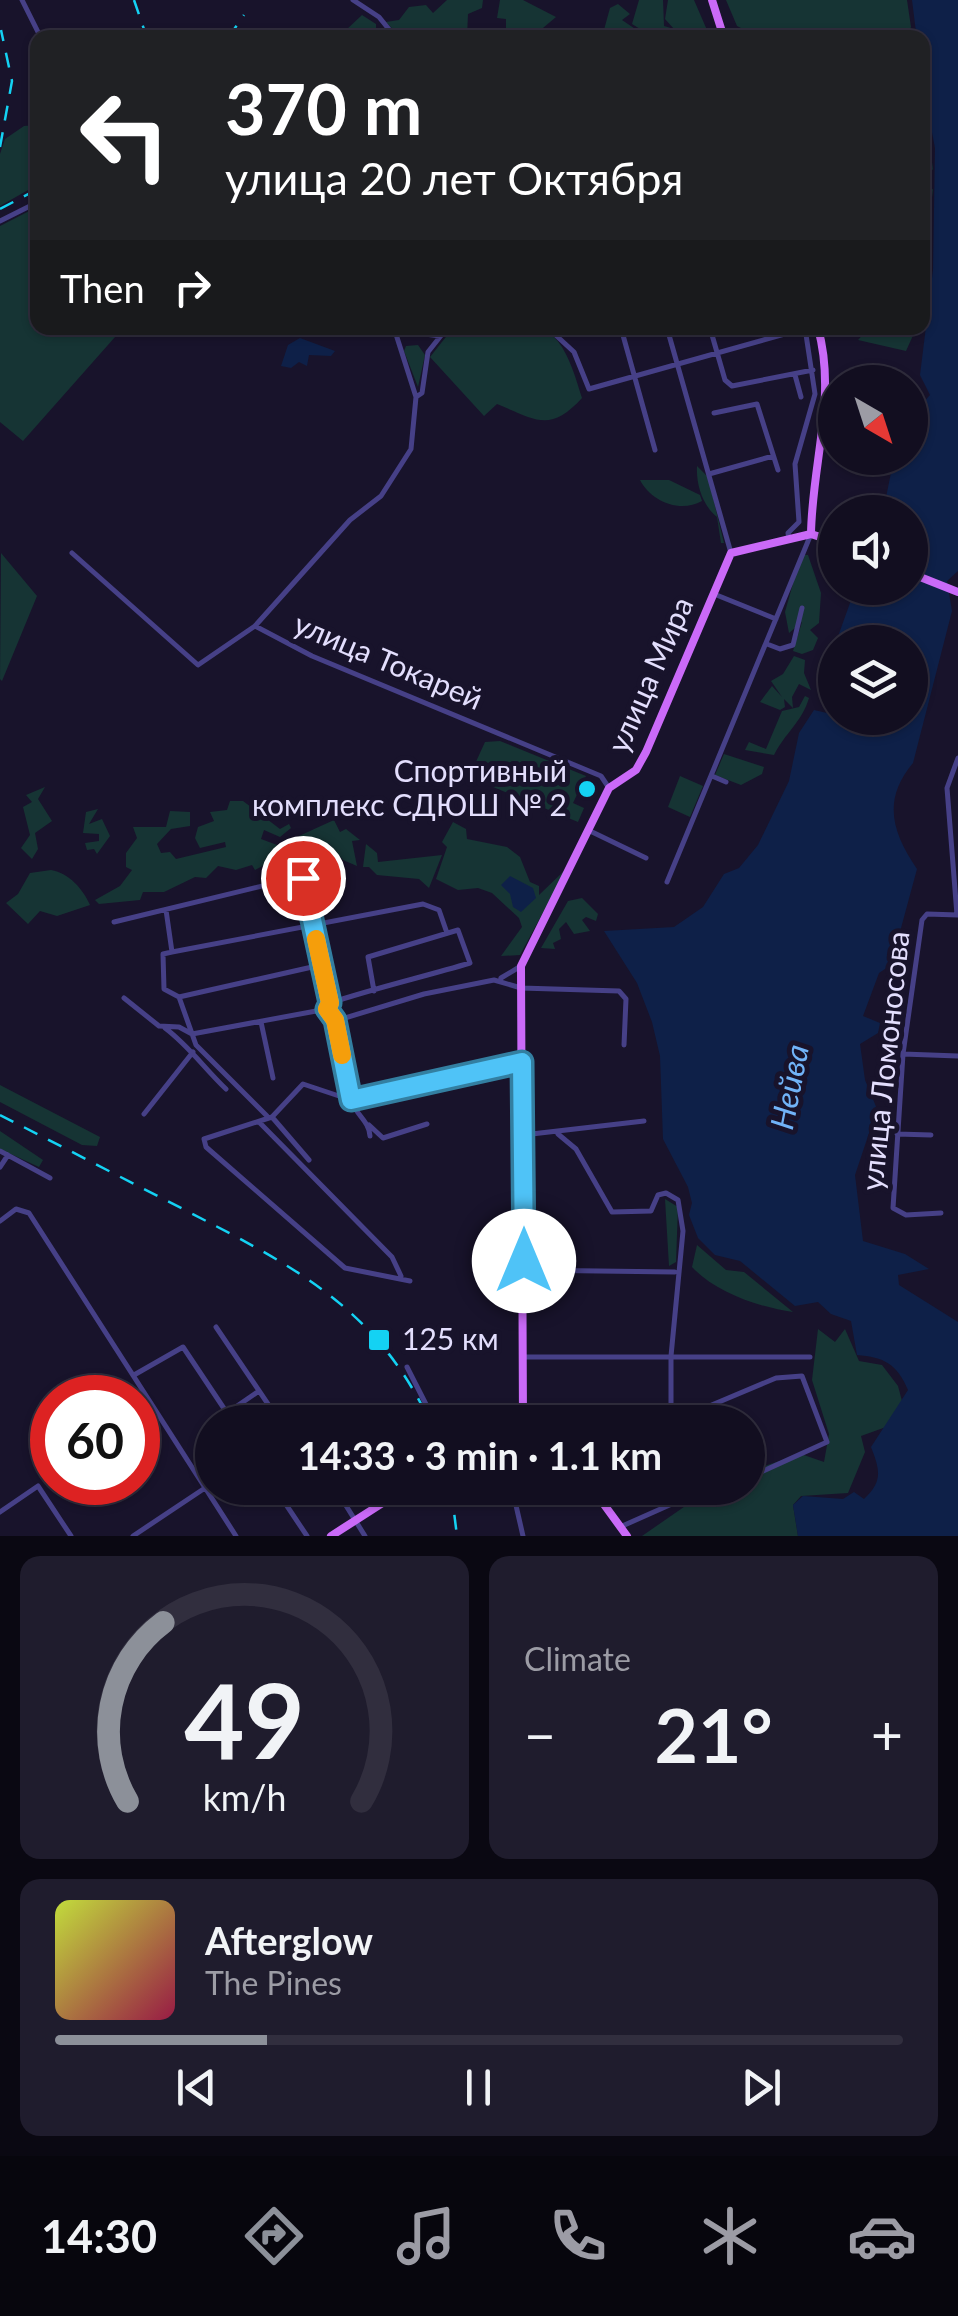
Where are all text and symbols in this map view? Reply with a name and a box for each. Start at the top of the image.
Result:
text: 370 m [225,66,422,150]
icon: left [60,70,190,200]
text: улица 20 лет Октября [225,151,683,205]
icon: right [165,260,220,315]
text: Then [60,265,145,311]
north arrow [818,365,928,475]
map controls [818,365,928,735]
button: sound [818,495,928,605]
street label: улица Мира [599,591,699,757]
street label: улица Токарей [289,604,488,716]
button: layers [818,625,928,735]
place label: Спортивный комплекс СДЮШ № 2 [252,752,567,822]
marker: Спортивный комплекс СДЮШ № 2 [576,778,598,800]
pin [261,836,346,921]
icon: arrive [276,851,331,906]
street label: улица Ломоносова [852,929,916,1192]
water label: Нейва [761,1041,816,1133]
position arrow [472,1209,576,1313]
place label: 125 км [402,1320,499,1356]
marker: 125 км [366,1327,392,1353]
speed limit sign: 60 [30,1375,160,1505]
text: 14:33 · 3 min · 1.1 km [298,1432,662,1478]
text: Climate [524,1639,631,1678]
text: 49 [184,1656,305,1781]
text: 21° [654,1689,773,1779]
text: − [524,1701,556,1767]
text: + [871,1701,903,1767]
text: km/h [203,1776,286,1819]
text: Afterglow [205,1917,373,1963]
text: The Pines [205,1963,342,2002]
icon: previous [169,2060,224,2115]
icon: pause [451,2060,506,2115]
icon: next [734,2060,789,2115]
icon: directions [239,2201,309,2271]
icon: music [391,2201,461,2271]
icon: phone [543,2201,613,2271]
icon: climate [695,2201,765,2271]
icon: car [847,2201,917,2271]
text: 14:30 [41,2209,157,2263]

